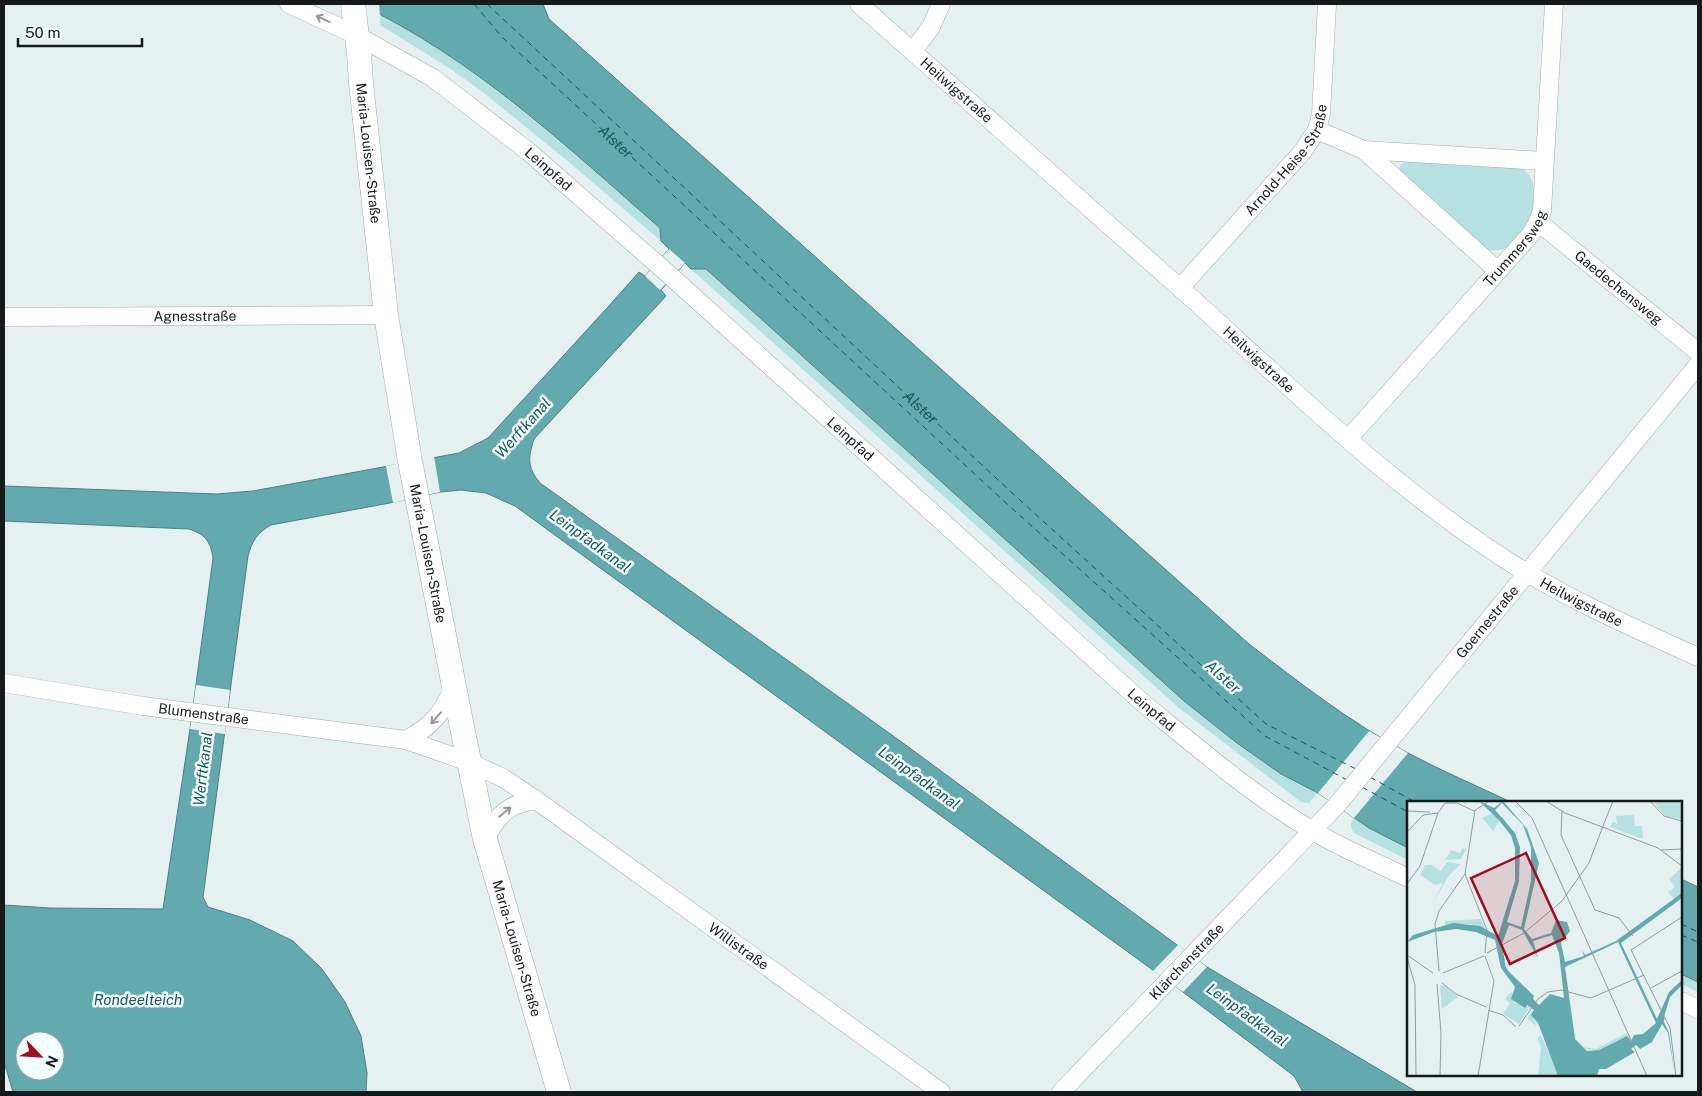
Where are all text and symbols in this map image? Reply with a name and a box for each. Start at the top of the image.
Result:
one-way arrow [316,14,331,24]
scale bar [18,15,141,47]
text: 50 m [25,24,60,41]
street label: Heilwigstraße [917,54,996,126]
street label: Maria-Louisen-Straße [353,82,384,224]
street label: Arnold-Heise-Straße [1241,104,1330,219]
water label: Alster [595,122,637,162]
street label: Leinpfad [522,144,575,194]
street label: Trummersweg [1480,208,1550,290]
street label: Gaedechensweg [1572,247,1666,328]
street label: Agnesstraße [153,308,237,324]
street label: Heilwigstraße [1220,323,1298,396]
water label: Alster [900,387,942,427]
water label: Werftkanal [491,394,554,461]
street label: Leinpfad [824,414,877,464]
street label: Maria-Louisen-Straße [407,483,449,624]
water label: Leinpfadkanal [547,506,634,576]
street label: Heilwigstraße [1537,574,1625,630]
street label: Goernestraße [1453,582,1522,661]
water label: Alster [1202,657,1244,697]
street label: Leinpfad [1124,685,1178,734]
street label: Blumenstraße [157,700,250,728]
one-way arrow [430,712,442,725]
water label: Werftkanal [190,731,215,807]
water label: Leinpfadkanal [876,743,963,813]
inset map [1407,801,1682,1076]
one-way arrow [498,806,511,817]
street label: Maria-Louisen-Straße [489,878,545,1018]
street label: Willistraße [706,919,772,973]
street label: Klärchenstraße [1146,920,1227,1003]
water label: Leinpfadkanal [1204,980,1291,1050]
water label: Rondeelteich [94,991,182,1008]
north arrow [15,1031,65,1081]
text: N [42,1053,61,1070]

